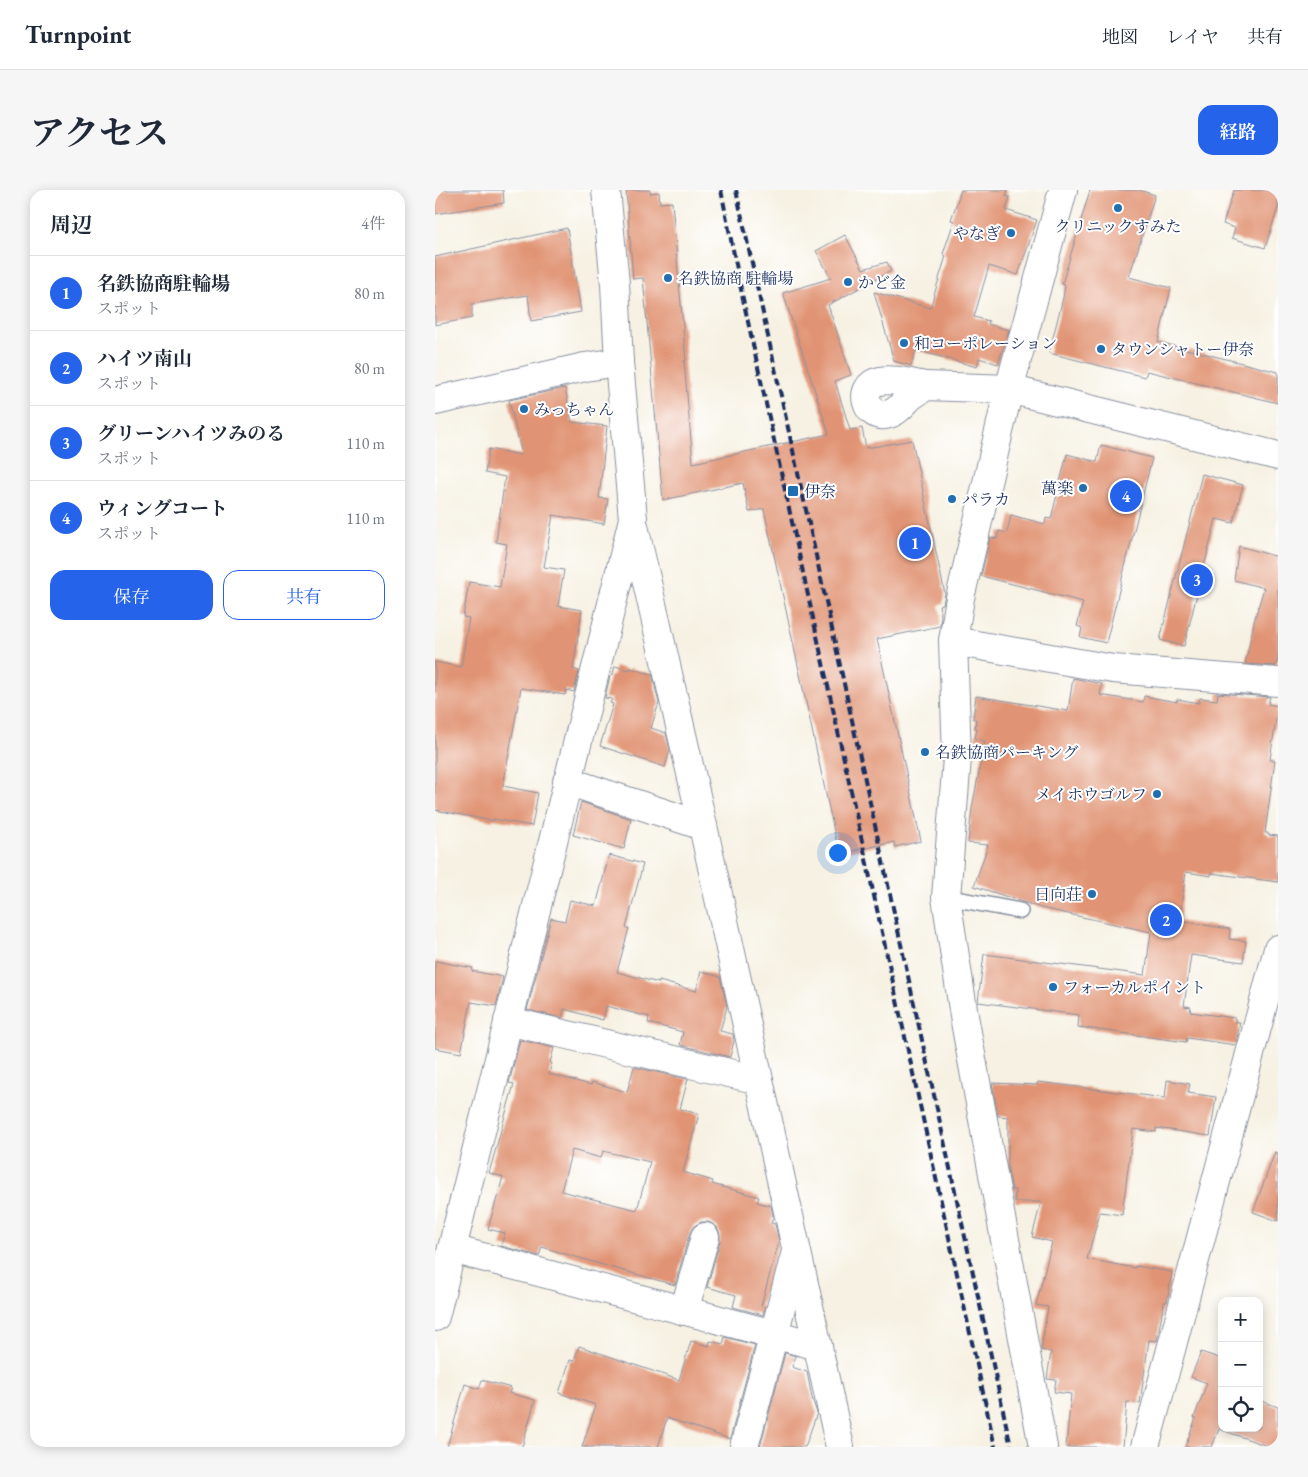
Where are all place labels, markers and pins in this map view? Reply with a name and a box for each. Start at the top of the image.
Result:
marker: クリニックすみた [1112,202,1124,214]
place label: クリニックすみた [1054,216,1182,237]
place label: やなぎ [953,223,1001,244]
marker: やなぎ [1005,227,1017,239]
place label: 名鉄協商 駐輪場 [678,268,793,289]
marker: 名鉄協商 駐輪場 [662,272,674,284]
place label: かど金 [858,272,906,293]
marker: かど金 [842,276,854,288]
place label: 和コーポレーション [914,333,1057,354]
marker: 和コーポレーション [898,337,910,349]
place label: タウンシャトー伊奈 [1111,339,1254,360]
marker: タウンシャトー伊奈 [1095,343,1107,355]
place label: みっちゃん [534,399,614,420]
marker: みっちゃん [518,403,530,415]
pin: 4 [1110,477,1142,515]
place label: 萬楽 [1041,478,1073,499]
place label: 伊奈 [804,481,836,502]
marker: 萬楽 [1077,482,1089,494]
marker: 伊奈 [786,484,800,498]
place label: パラカ [962,489,1010,510]
marker: パラカ [946,493,958,505]
pin: 1 [899,524,931,562]
pin: 3 [1181,561,1213,599]
place label: 名鉄協商パーキング [935,742,1079,763]
marker: 名鉄協商パーキング [919,746,931,758]
place label: メイホウゴルフ [1035,784,1147,805]
marker: メイホウゴルフ [1151,788,1163,800]
place label: 日向荘 [1034,884,1082,905]
marker: 日向荘 [1086,888,1098,900]
pin: 2 [1150,901,1182,939]
place label: フォーカルポイント [1063,977,1206,998]
marker: フォーカルポイント [1047,981,1059,993]

